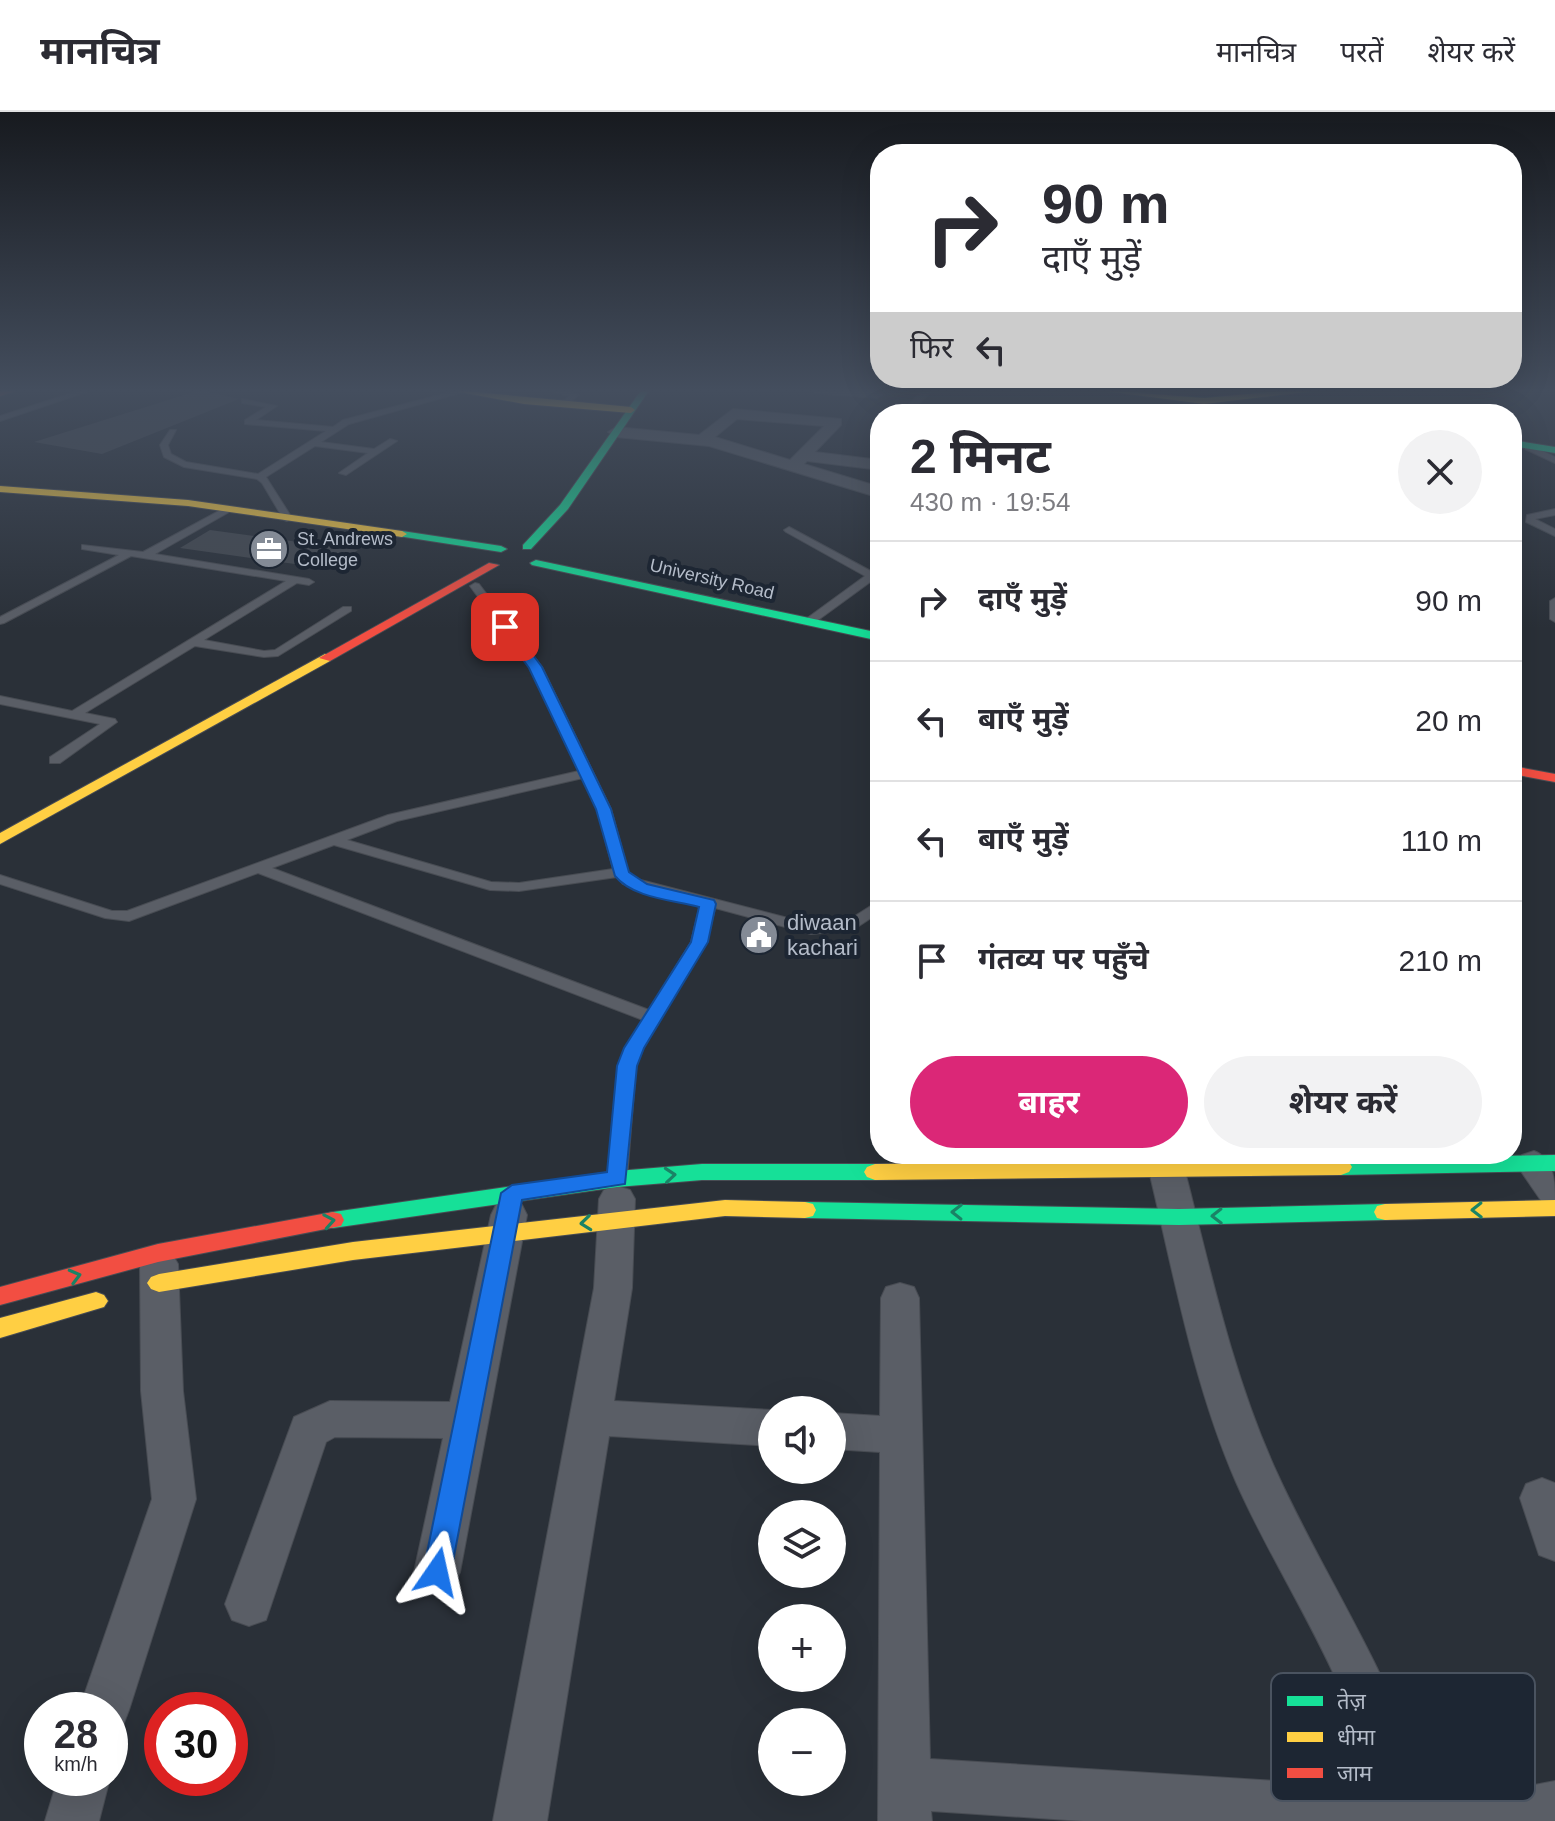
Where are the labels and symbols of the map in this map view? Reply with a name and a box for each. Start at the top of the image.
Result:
office icon: St. Andrews College [248,528,290,570]
place label: St. Andrews College [297,529,393,570]
street label: University Road [648,555,776,603]
pin [471,593,539,661]
place label: diwaan kachari [787,910,858,960]
public building icon: diwaan kachari [738,914,780,956]
one-way arrow [664,1167,677,1184]
one-way arrow [1470,1201,1483,1218]
one-way arrow [950,1203,963,1221]
one-way arrow [1210,1208,1223,1225]
one-way arrow [323,1214,336,1231]
one-way arrow [579,1214,592,1231]
one-way arrow [68,1268,82,1285]
position arrow [395,1530,479,1614]
legend [1271,1673,1535,1801]
text: तेज़ [1337,1688,1367,1714]
speed limit sign: 30 [144,1692,248,1796]
text: धीमा [1337,1725,1375,1750]
text: जाम [1337,1761,1373,1786]

